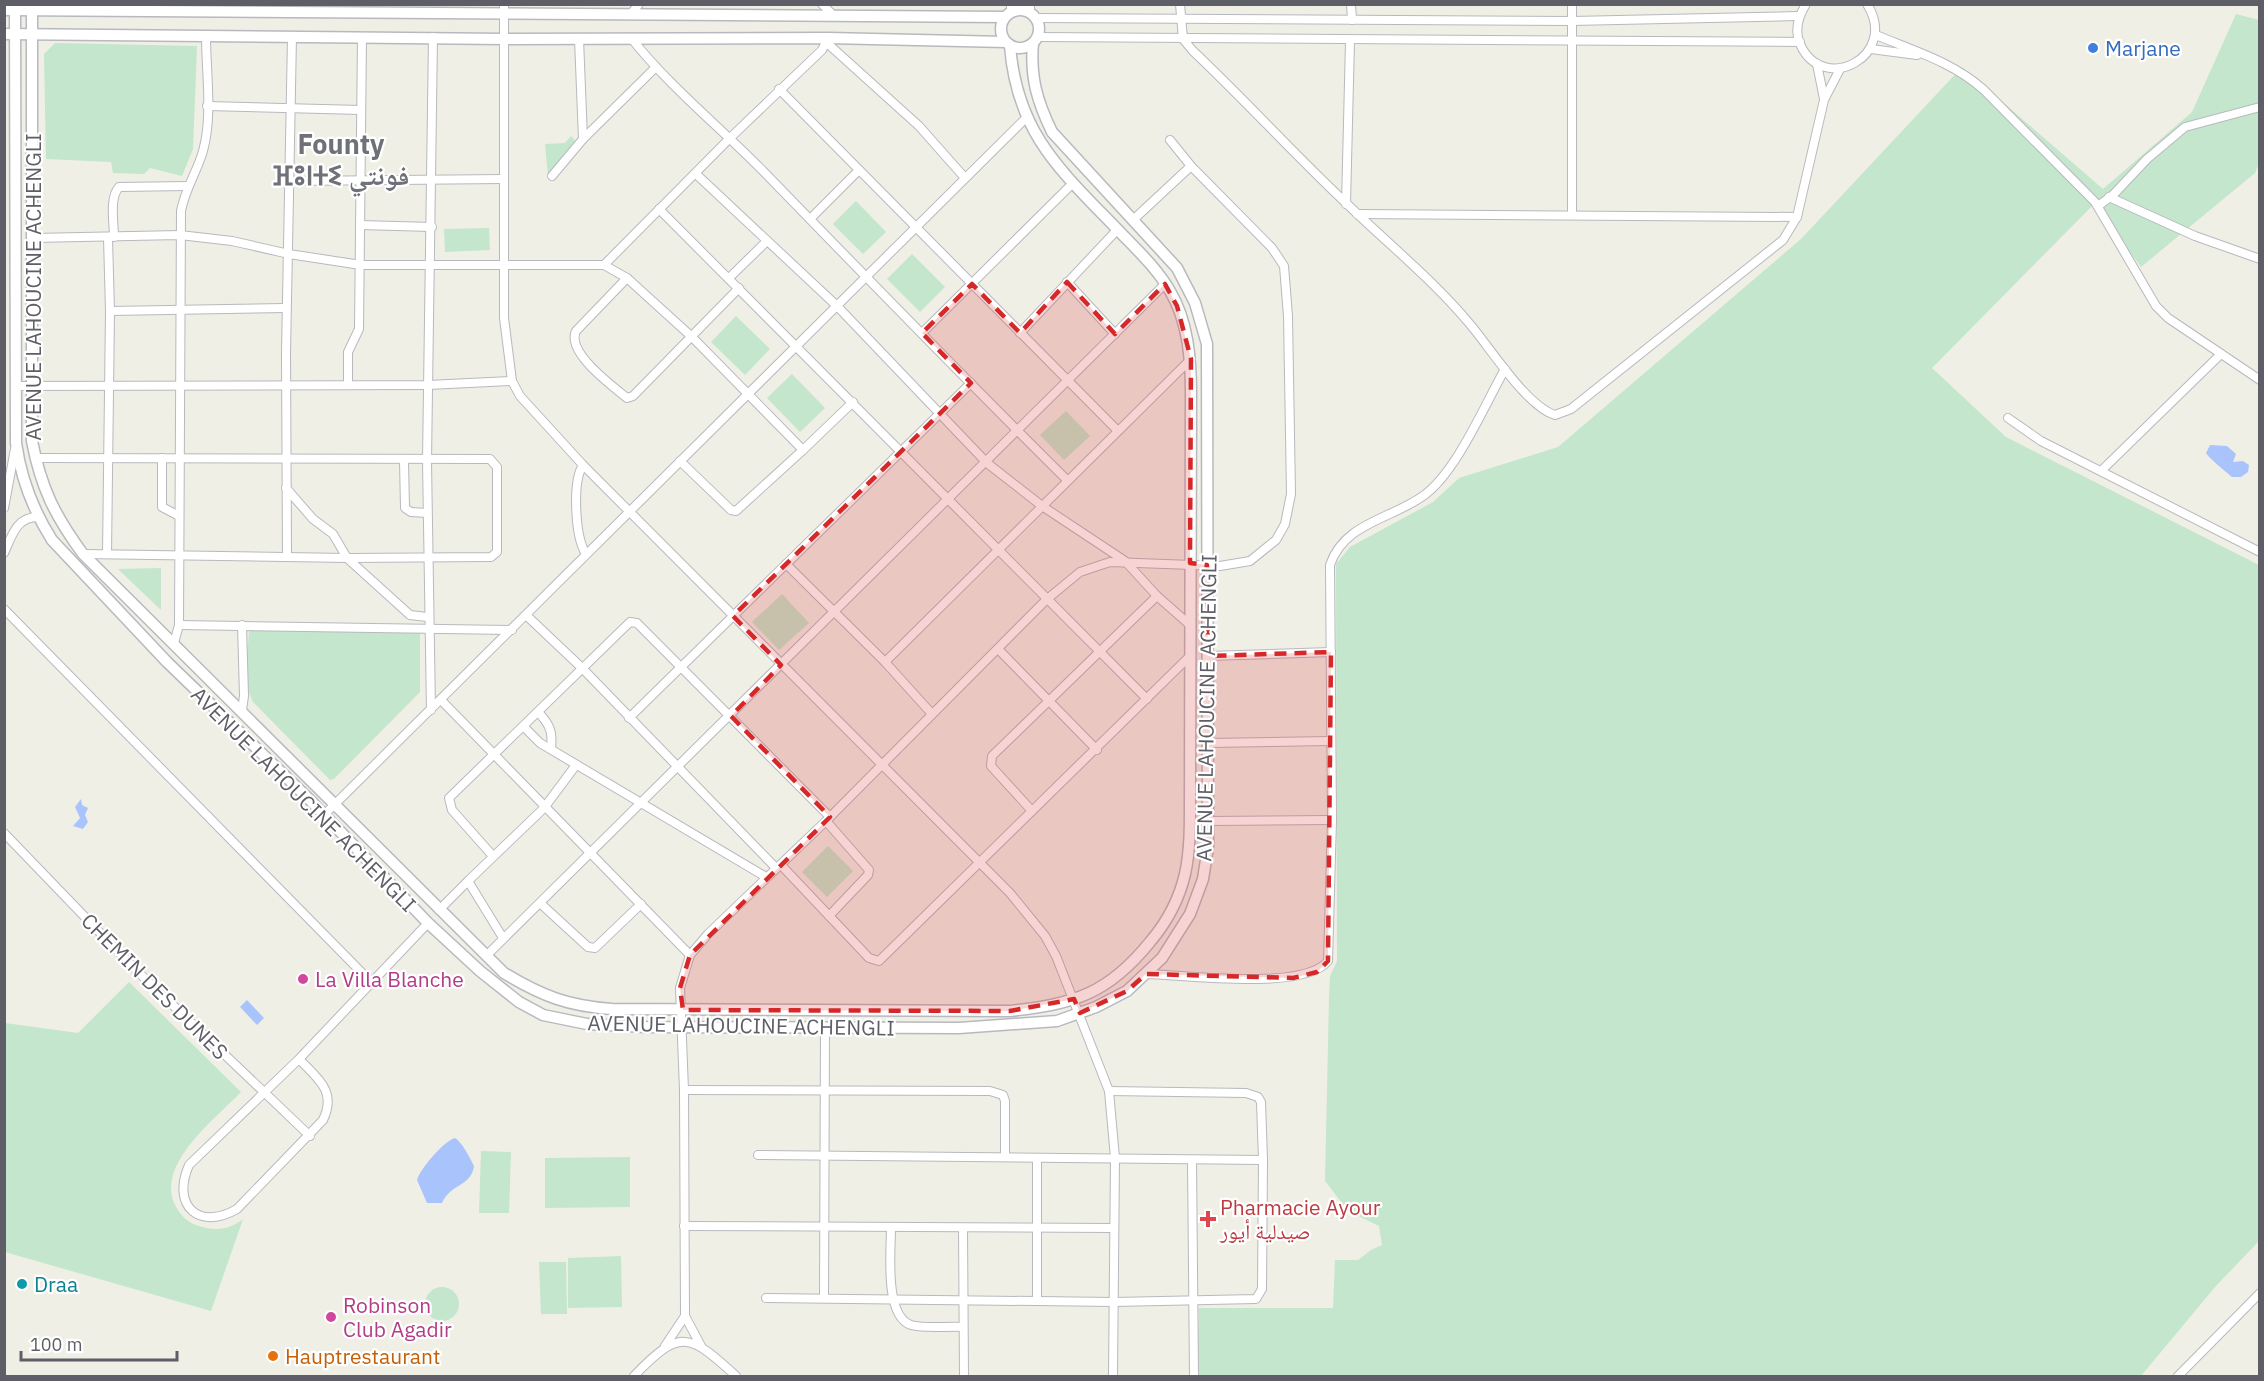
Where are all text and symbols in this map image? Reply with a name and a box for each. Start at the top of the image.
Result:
place label: Marjane [2105,34,2181,62]
marker: Marjane [2086,41,2100,55]
district label: Founty ⴼⵓⵏⵜⵉ فونتي [273,126,409,196]
street label: AVENUE LAHOUCINE ACHENGLI [19,133,47,441]
street label: AVENUE LAHOUCINE ACHENGLI [1189,554,1223,862]
street label: AVENUE LAHOUCINE ACHENGLI [185,680,423,918]
street label: CHEMIN DES DUNES [76,907,234,1065]
place label: La Villa Blanche [315,965,464,993]
marker: La Villa Blanche [296,972,310,986]
street label: AVENUE LAHOUCINE ACHENGLI [587,1008,895,1042]
place label: Pharmacie Ayour صيدلية أيور [1219,1193,1381,1245]
marker: Pharmacie Ayour صيدلية أيور [1201,1212,1215,1226]
place label: Draa [34,1270,78,1298]
marker: Draa [15,1277,29,1291]
place label: Robinson Club Agadir [343,1291,452,1343]
marker: Robinson Club Agadir [324,1310,338,1324]
scale bar [21,1324,177,1362]
text: 100 m [30,1333,82,1356]
place label: Hauptrestaurant [285,1342,440,1370]
marker: Hauptrestaurant [266,1349,280,1363]

